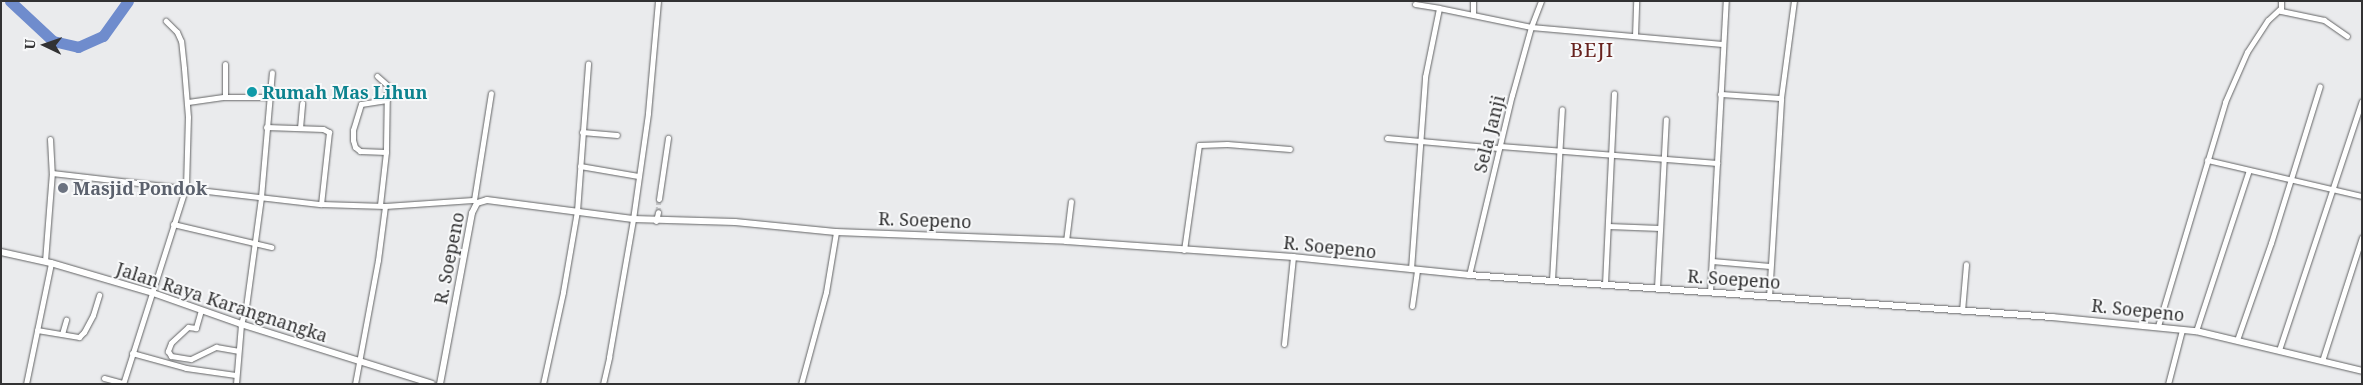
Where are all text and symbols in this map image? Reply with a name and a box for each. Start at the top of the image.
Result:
north arrow [20,20,70,70]
district label: BEJI [1569,37,1615,61]
text: U [20,38,39,50]
place label: Rumah Mas Lihun [262,81,427,103]
marker: Rumah Mas Lihun [246,86,258,98]
street label: Sela Janji [1469,93,1509,175]
place label: Masjid Pondok [73,177,207,199]
marker: Masjid Pondok [57,182,69,194]
street label: R. Soepeno [878,208,972,232]
street label: R. Soepeno [429,210,469,306]
street label: R. Soepeno [1282,231,1378,263]
street label: Jalan Raya Karangnangka [114,258,330,346]
street label: R. Soepeno [1687,265,1781,293]
street label: R. Soepeno [2090,294,2186,326]

